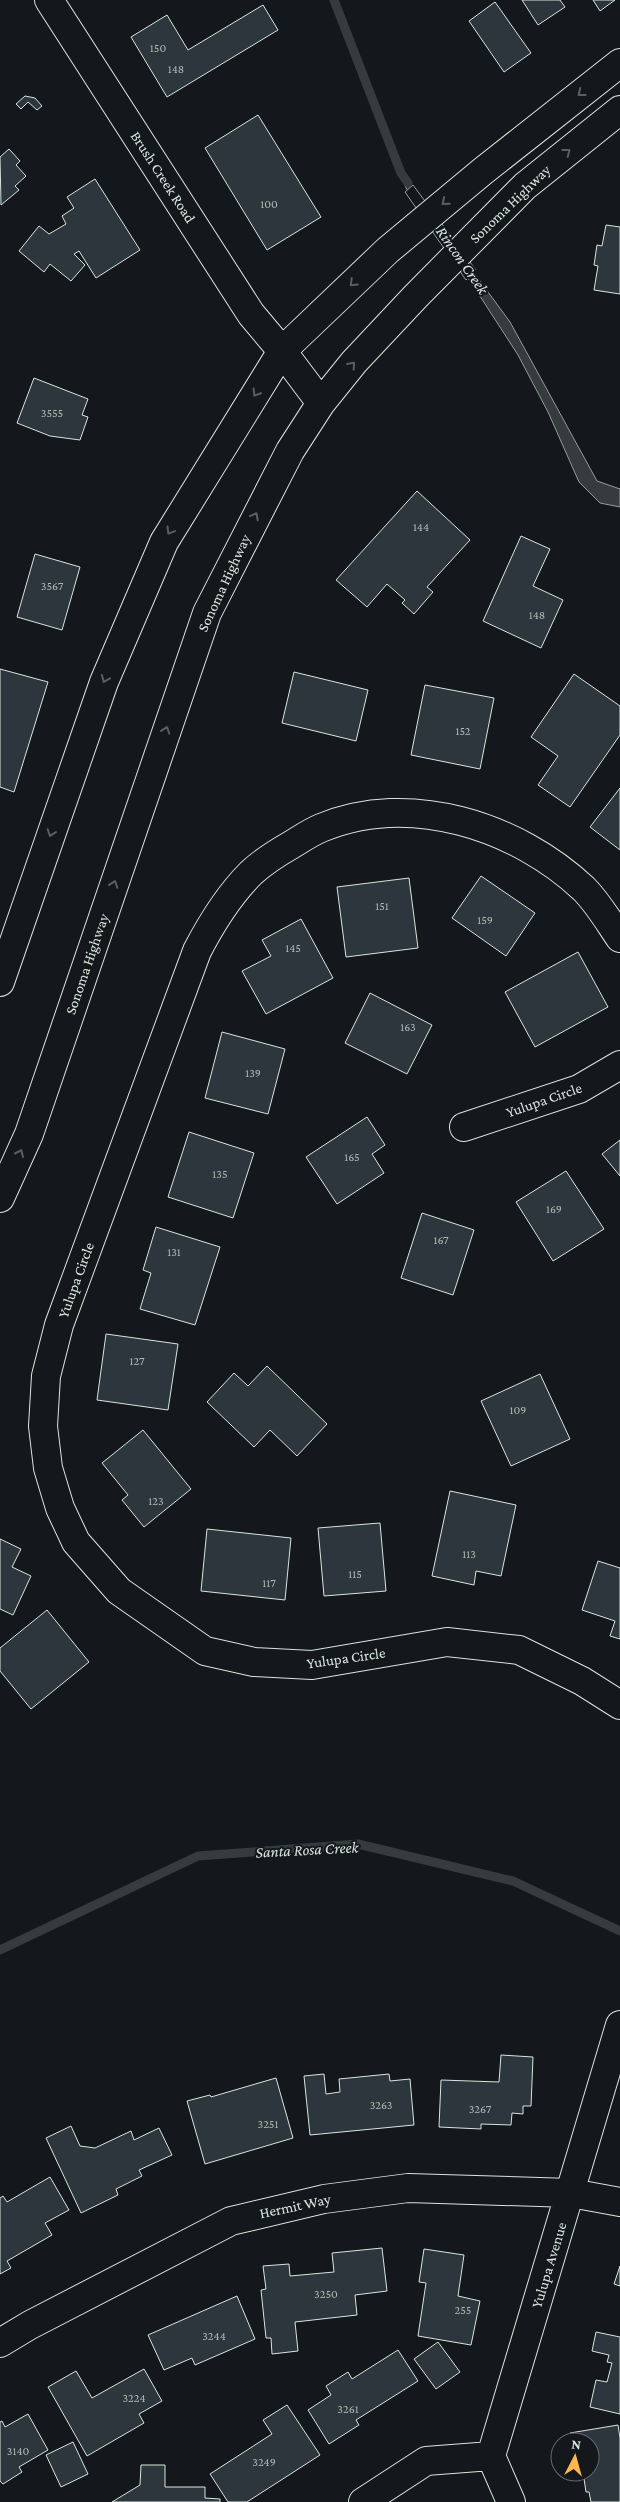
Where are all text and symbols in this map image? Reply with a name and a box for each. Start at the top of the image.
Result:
house number: 150 [150,41,166,55]
house number: 148 [168,62,184,76]
one-way arrow [578,88,587,96]
street label: Brush Creek Road [128,128,199,226]
one-way arrow [561,149,570,157]
street label: Sonoma Highway [466,162,554,247]
one-way arrow [442,196,451,205]
house number: 100 [260,197,278,211]
water label: Rincon Creek [433,223,493,298]
one-way arrow [350,277,359,286]
one-way arrow [346,362,355,371]
one-way arrow [253,387,262,396]
house number: 3555 [41,406,63,420]
one-way arrow [249,513,259,522]
house number: 144 [413,520,429,534]
one-way arrow [167,525,177,534]
street label: Sonoma Highway [194,532,254,635]
house number: 3567 [41,579,64,593]
house number: 148 [529,608,545,622]
one-way arrow [101,675,111,683]
house number: 152 [455,724,471,738]
one-way arrow [160,727,170,735]
one-way arrow [46,828,56,836]
one-way arrow [108,880,118,889]
house number: 151 [375,899,389,913]
street label: Sonoma Highway [62,911,113,1017]
house number: 159 [477,913,493,927]
house number: 145 [285,941,301,955]
house number: 163 [400,1020,416,1034]
house number: 139 [245,1066,261,1080]
street label: Yulupa Circle [504,1079,585,1121]
one-way arrow [14,1149,24,1158]
house number: 165 [344,1150,360,1164]
house number: 135 [212,1167,228,1181]
house number: 169 [546,1202,562,1216]
house number: 167 [433,1233,449,1247]
street label: Yulupa Circle [55,1240,98,1320]
house number: 131 [167,1245,181,1259]
house number: 127 [129,1354,145,1368]
house number: 109 [510,1403,526,1417]
house number: 123 [148,1494,164,1508]
house number: 113 [462,1547,476,1561]
house number: 115 [348,1567,362,1581]
house number: 117 [262,1576,276,1590]
street label: Yulupa Circle [306,1645,387,1672]
water label: Santa Rosa Creek [255,1838,360,1861]
house number: 3263 [370,2098,393,2112]
house number: 3267 [469,2102,492,2116]
house number: 3251 [258,2117,278,2131]
street label: Hermit Way [258,2191,332,2222]
street label: Yulupa Avenue [528,2220,571,2310]
house number: 3250 [314,2287,338,2301]
house number: 255 [455,2303,471,2317]
house number: 3244 [202,2329,226,2343]
house number: 3224 [122,2391,146,2405]
house number: 3261 [337,2402,359,2416]
north arrow [550,2432,600,2482]
text: N [571,2436,582,2453]
house number: 3140 [7,2444,30,2458]
house number: 3249 [252,2455,276,2469]

